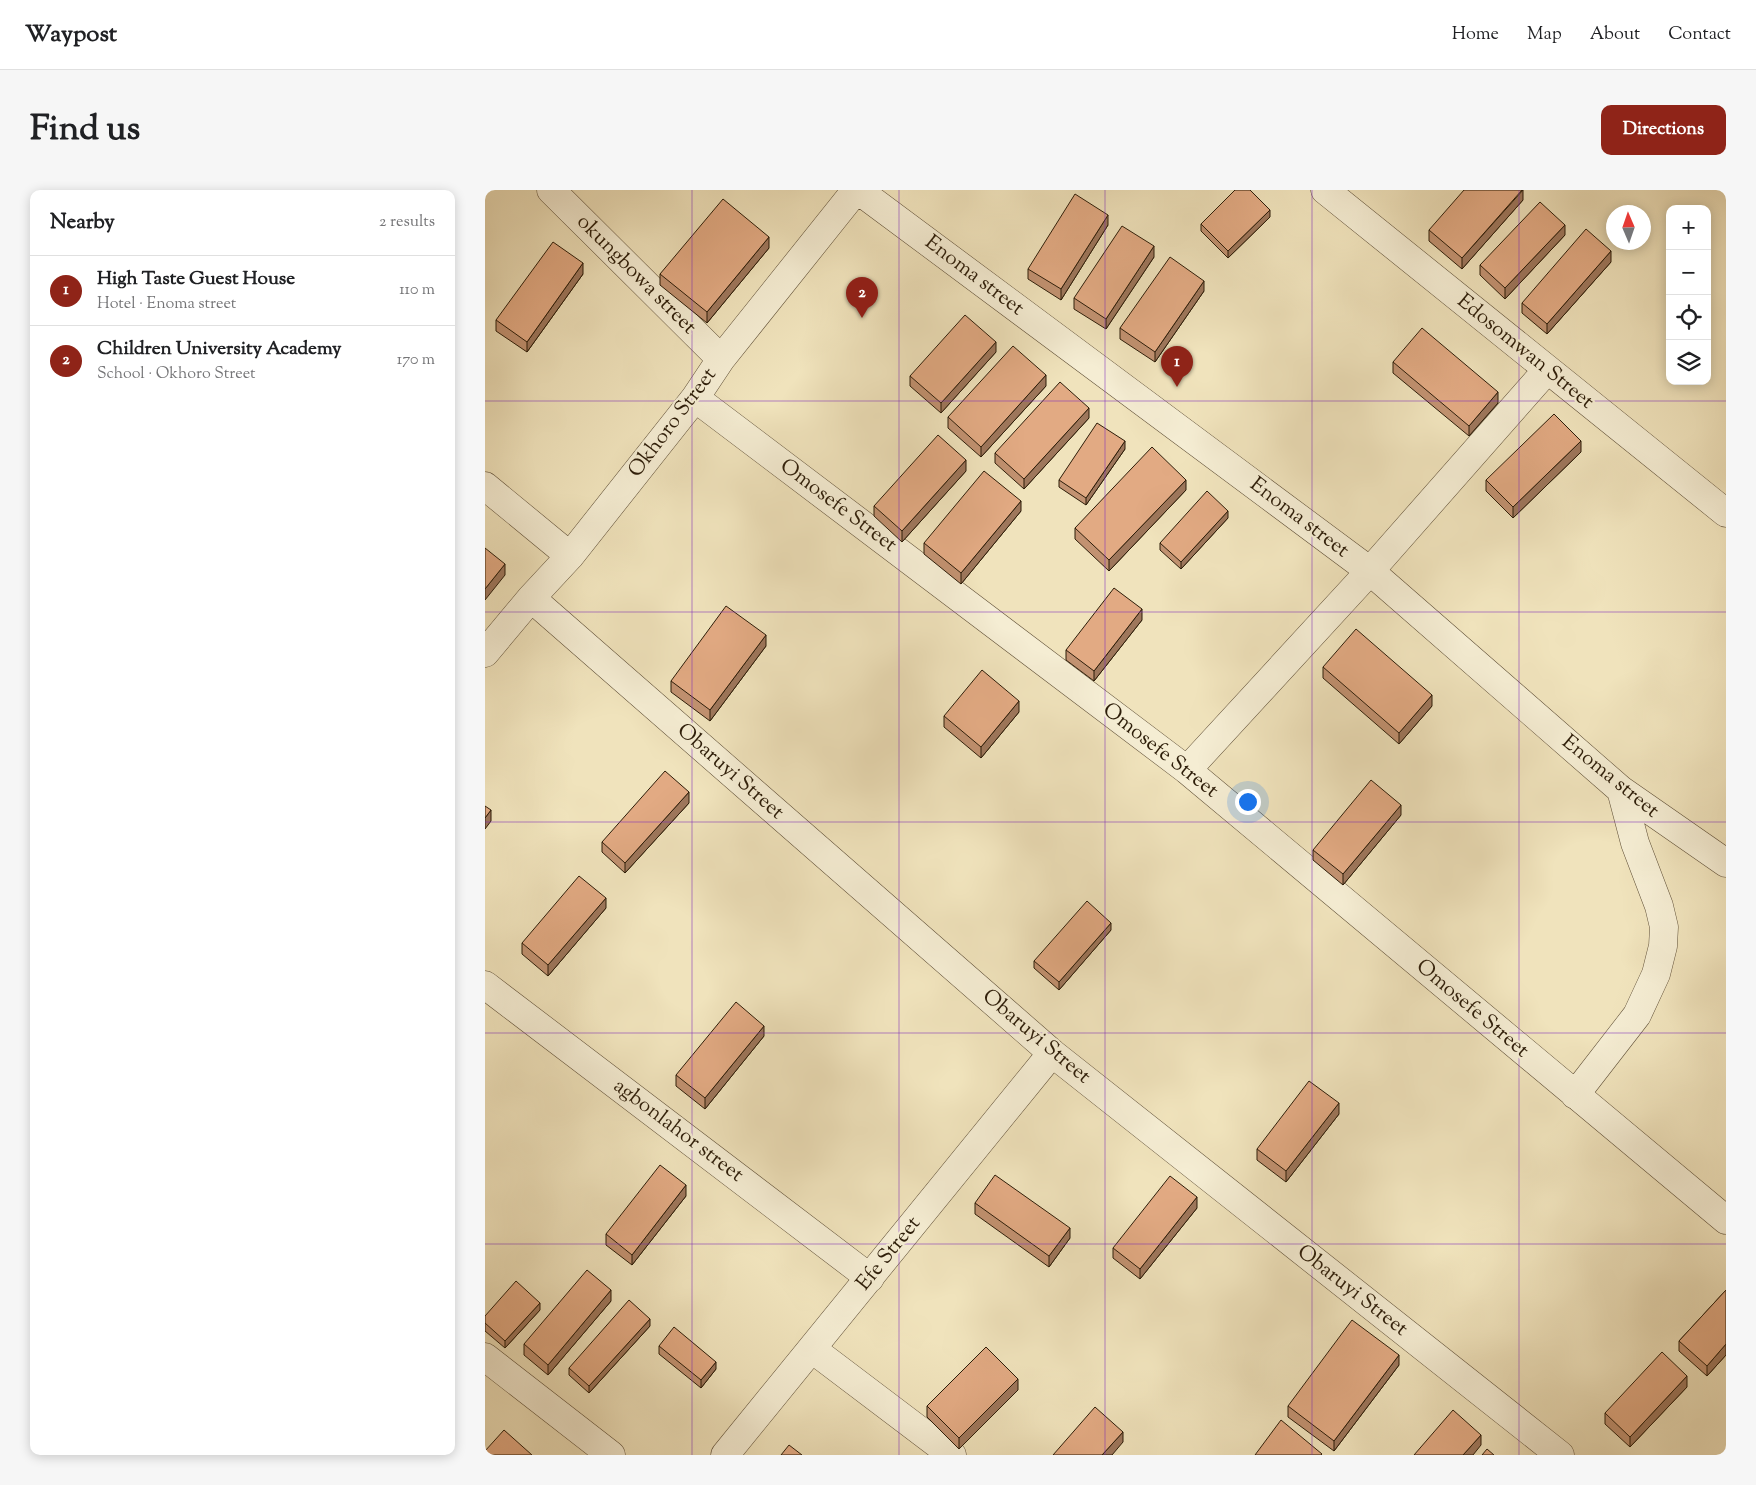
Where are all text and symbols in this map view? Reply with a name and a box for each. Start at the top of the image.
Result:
text: Waypost [25,18,117,52]
text: Home [1452,22,1499,48]
text: Map [1527,22,1562,48]
text: About [1590,22,1640,48]
text: Contact [1668,22,1731,48]
text: Find us [30,105,140,156]
button: Directions [1601,105,1726,155]
north arrow [1606,205,1651,250]
map controls [1666,205,1711,385]
button: + [1666,205,1711,250]
text: Nearby [50,208,115,238]
street label: okungbowa street [569,208,703,342]
text: 2 results [379,211,435,234]
street label: Enoma street [918,229,1030,323]
button: − [1666,250,1711,295]
text: High Taste Guest House [97,266,295,293]
pin: 2 [846,277,878,318]
text: 1 [63,279,69,302]
text: 110 m [399,279,435,302]
street label: Edosomwan Street [1450,287,1600,417]
text: Hotel · Enoma street [97,293,236,316]
button: locate [1666,295,1711,340]
text: Children University Academy [97,336,342,363]
button: layers [1666,340,1711,385]
pin: 1 [1161,346,1193,387]
text: 2 [62,349,70,372]
text: 170 m [397,349,435,372]
street label: Okhoro Street [622,362,724,484]
text: School · Okhoro Street [97,363,255,386]
street label: Omosefe Street [773,452,903,560]
street label: Enoma street [1243,471,1355,565]
street label: Omosefe Street [1096,696,1224,806]
street label: Obaruyi Street [670,717,790,827]
street label: Enoma street [1555,728,1665,826]
your location [1235,789,1261,815]
street label: Omosefe Street [1409,953,1535,1065]
street label: Obaruyi Street [975,982,1097,1092]
street label: agbonlahor street [607,1072,749,1190]
street label: Efe Street [850,1210,928,1298]
street label: Obaruyi Street [1290,1238,1414,1344]

